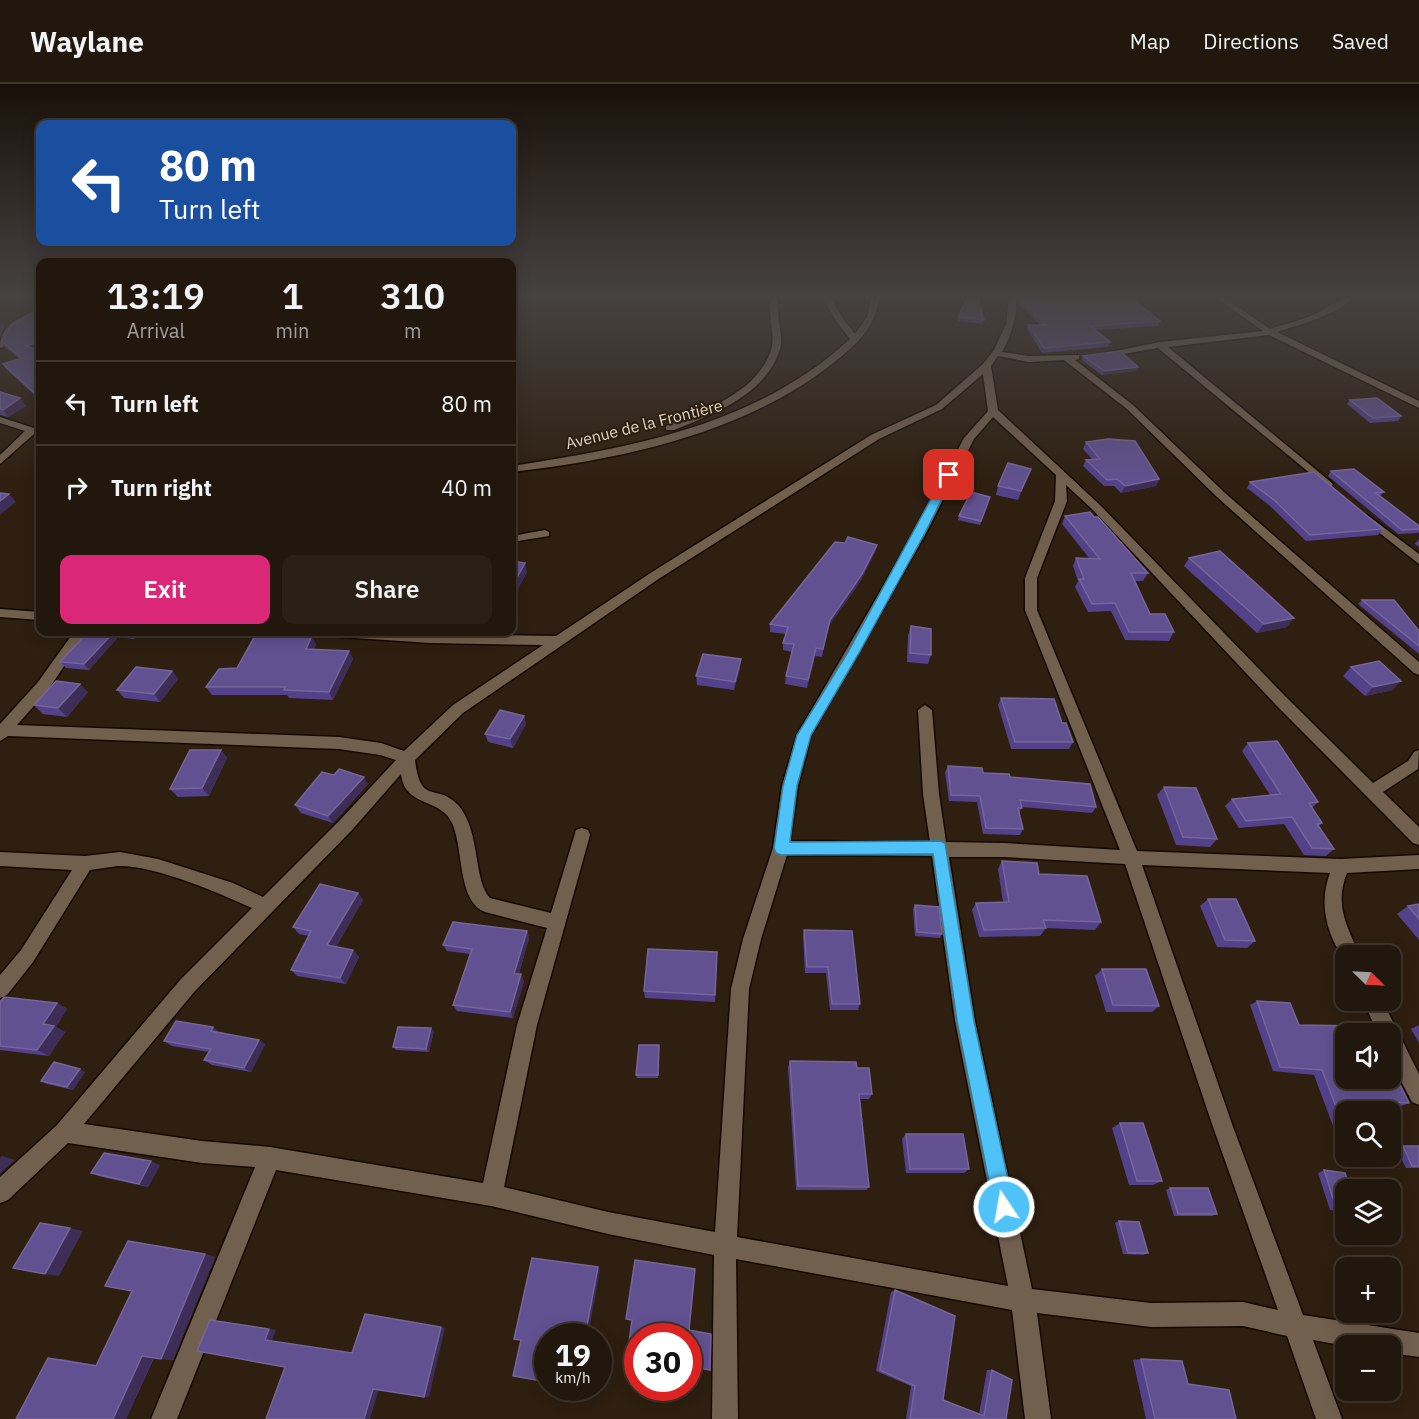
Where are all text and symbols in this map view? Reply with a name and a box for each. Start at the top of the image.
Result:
text: Waylane [30,23,144,60]
text: Map [1130,27,1170,55]
text: Directions [1203,27,1299,55]
text: Saved [1332,27,1389,55]
text: 80 m [159,138,257,193]
icon: left [60,144,138,222]
text: Turn left [159,191,260,226]
text: 13:19 [107,272,205,319]
text: 1 [282,272,303,319]
text: 310 [380,272,445,319]
text: Arrival [127,317,185,344]
text: min [276,317,309,344]
text: m [404,317,421,344]
icon: left [60,387,93,420]
text: Turn left [111,389,199,418]
text: 80 m [441,389,492,418]
street label: Avenue de la Frontière [563,395,725,453]
pin [923,449,974,500]
icon: arrive [932,458,965,491]
icon: right [60,471,93,504]
text: Turn right [111,473,212,502]
text: 40 m [441,473,492,502]
button: Exit [60,555,270,624]
button: Share [282,555,492,624]
north arrow [1335,945,1401,1011]
map controls [1335,945,1401,1401]
button: sound [1335,1023,1401,1089]
button: search [1335,1101,1401,1167]
position arrow [972,1175,1036,1239]
button: layers [1335,1179,1401,1245]
button: + [1335,1257,1401,1323]
speed limit sign: 30 [624,1323,702,1401]
text: 19 [555,1335,591,1374]
button: − [1335,1335,1401,1401]
text: km/h [555,1368,591,1387]

